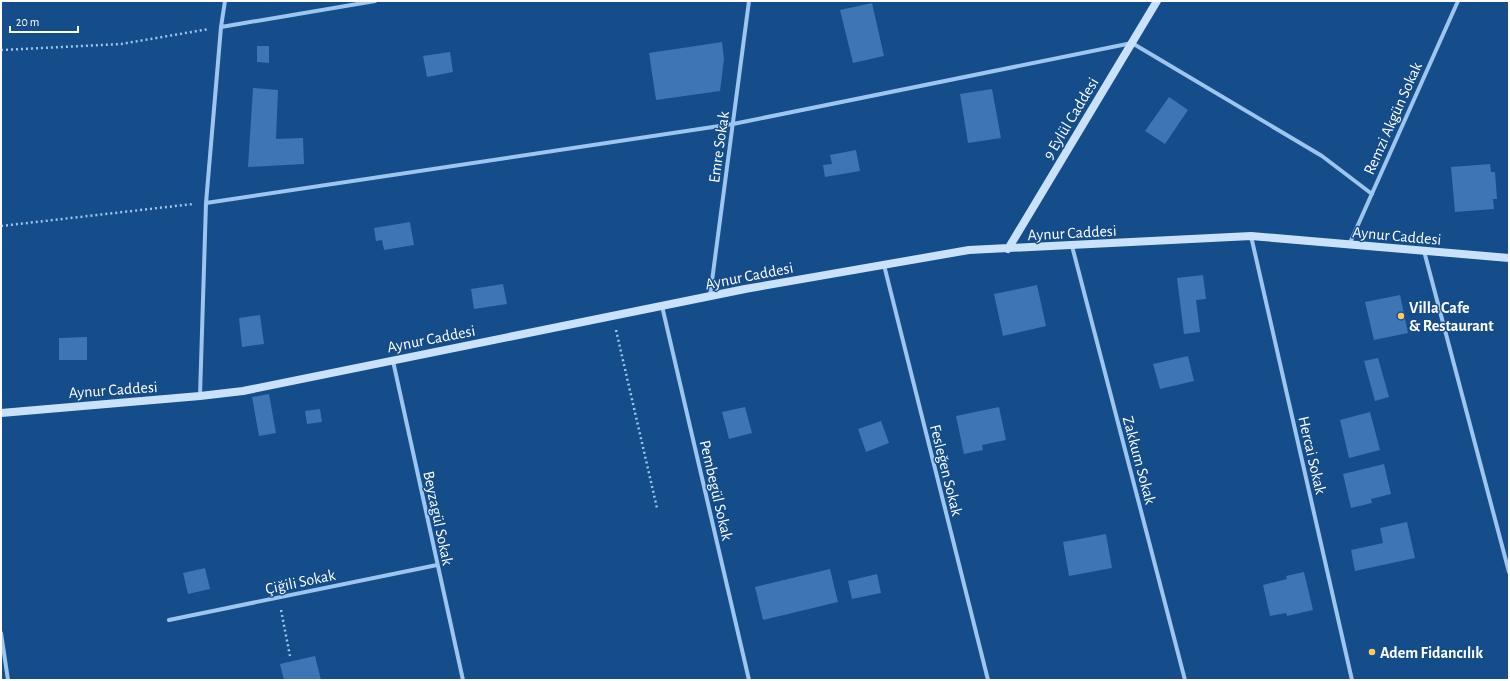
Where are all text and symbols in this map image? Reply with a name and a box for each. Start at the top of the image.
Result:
scale bar [10,8,78,34]
text: 20 m [16,16,39,28]
street label: Remzi Akgün Sokak [1361,59,1425,177]
street label: 9 Eylül Caddesi [1040,75,1102,163]
street label: Emre Sokak [706,110,732,184]
street label: Aynur Caddesi [1027,223,1117,244]
street label: Aynur Caddesi [1352,224,1442,249]
street label: Aynur Caddesi [704,260,795,293]
place label: Villa Cafe & Restaurant [1409,300,1494,334]
marker: Villa Cafe & Restaurant [1396,311,1406,321]
street label: Aynur Caddesi [386,323,477,356]
street label: Aynur Caddesi [68,379,158,402]
street label: Zakkum Sokak [1120,414,1159,507]
street label: Hercai Sokak [1295,415,1329,497]
street label: Fesleğen Sokak [927,423,965,518]
street label: Pembegül Sokak [697,438,736,543]
street label: Beyzagül Sokak [419,470,456,568]
street label: Çiğili Sokak [264,567,337,597]
place label: Adem Fidancılık [1380,645,1483,661]
marker: Adem Fidancılık [1367,647,1377,657]

